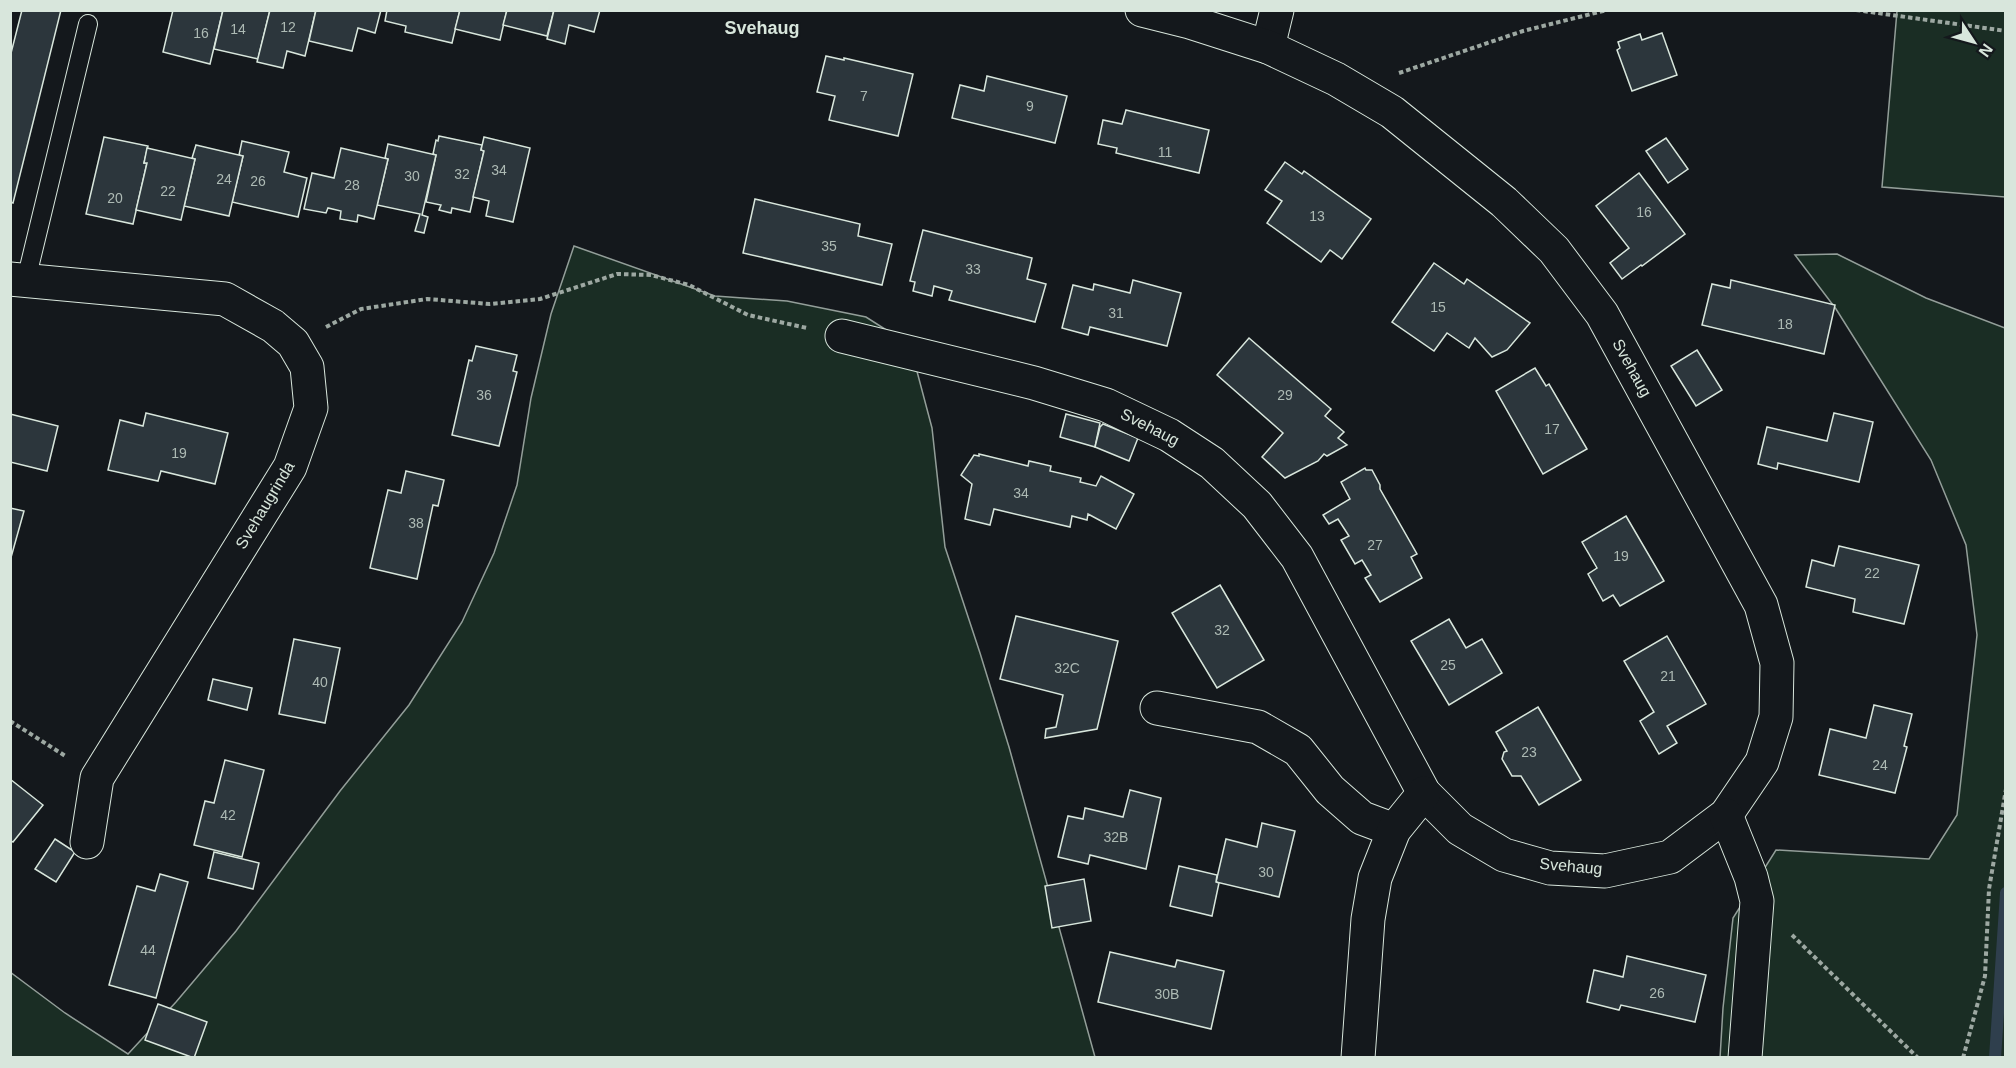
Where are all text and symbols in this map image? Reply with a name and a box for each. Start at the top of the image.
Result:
north arrow [1944,12,2004,72]
district label: Svehaug [724,18,800,38]
house number: 12 [280,19,296,35]
house number: 14 [230,21,246,37]
house number: 16 [193,25,209,41]
text: N [1975,41,1996,60]
house number: 7 [860,88,868,104]
house number: 9 [1026,98,1034,114]
house number: 11 [1158,144,1172,160]
house number: 34 [491,162,507,178]
house number: 32 [454,166,470,182]
house number: 30 [404,168,420,184]
house number: 24 [216,171,232,187]
house number: 26 [250,173,266,189]
house number: 28 [344,177,360,193]
house number: 22 [160,183,176,199]
house number: 20 [107,190,123,206]
house number: 16 [1636,204,1652,220]
house number: 13 [1309,208,1325,224]
house number: 35 [821,238,837,254]
house number: 33 [965,261,981,277]
house number: 15 [1430,299,1446,315]
house number: 31 [1108,305,1124,321]
house number: 18 [1777,316,1793,332]
street label: Svehaug [1609,336,1655,400]
house number: 36 [476,387,492,403]
house number: 29 [1277,387,1293,403]
street label: Svehaug [1118,405,1182,449]
house number: 17 [1544,421,1560,437]
house number: 19 [171,445,187,461]
street label: Svehaugrinda [232,458,298,552]
house number: 34 [1013,485,1029,501]
house number: 38 [408,515,424,531]
house number: 27 [1367,537,1383,553]
house number: 19 [1613,548,1629,564]
house number: 22 [1864,565,1880,581]
house number: 32 [1214,622,1230,638]
house number: 25 [1440,657,1456,673]
house number: 32C [1054,660,1080,676]
house number: 21 [1660,668,1676,684]
house number: 40 [312,674,328,690]
house number: 23 [1521,744,1537,760]
house number: 24 [1872,757,1888,773]
house number: 42 [220,807,236,823]
house number: 32B [1104,829,1128,845]
street label: Svehaug [1539,855,1603,877]
house number: 30 [1258,864,1274,880]
house number: 44 [140,942,156,958]
house number: 26 [1649,985,1665,1001]
house number: 30B [1155,986,1179,1002]

